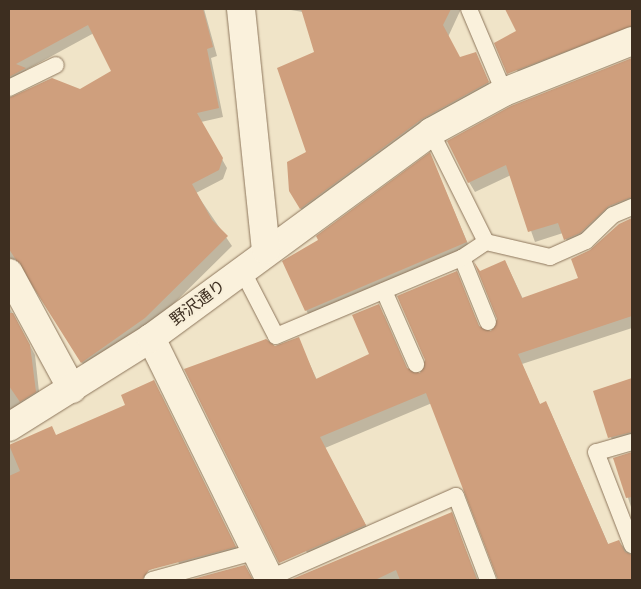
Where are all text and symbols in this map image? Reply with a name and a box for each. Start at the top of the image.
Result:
street label: 野沢通り [167,276,229,330]

